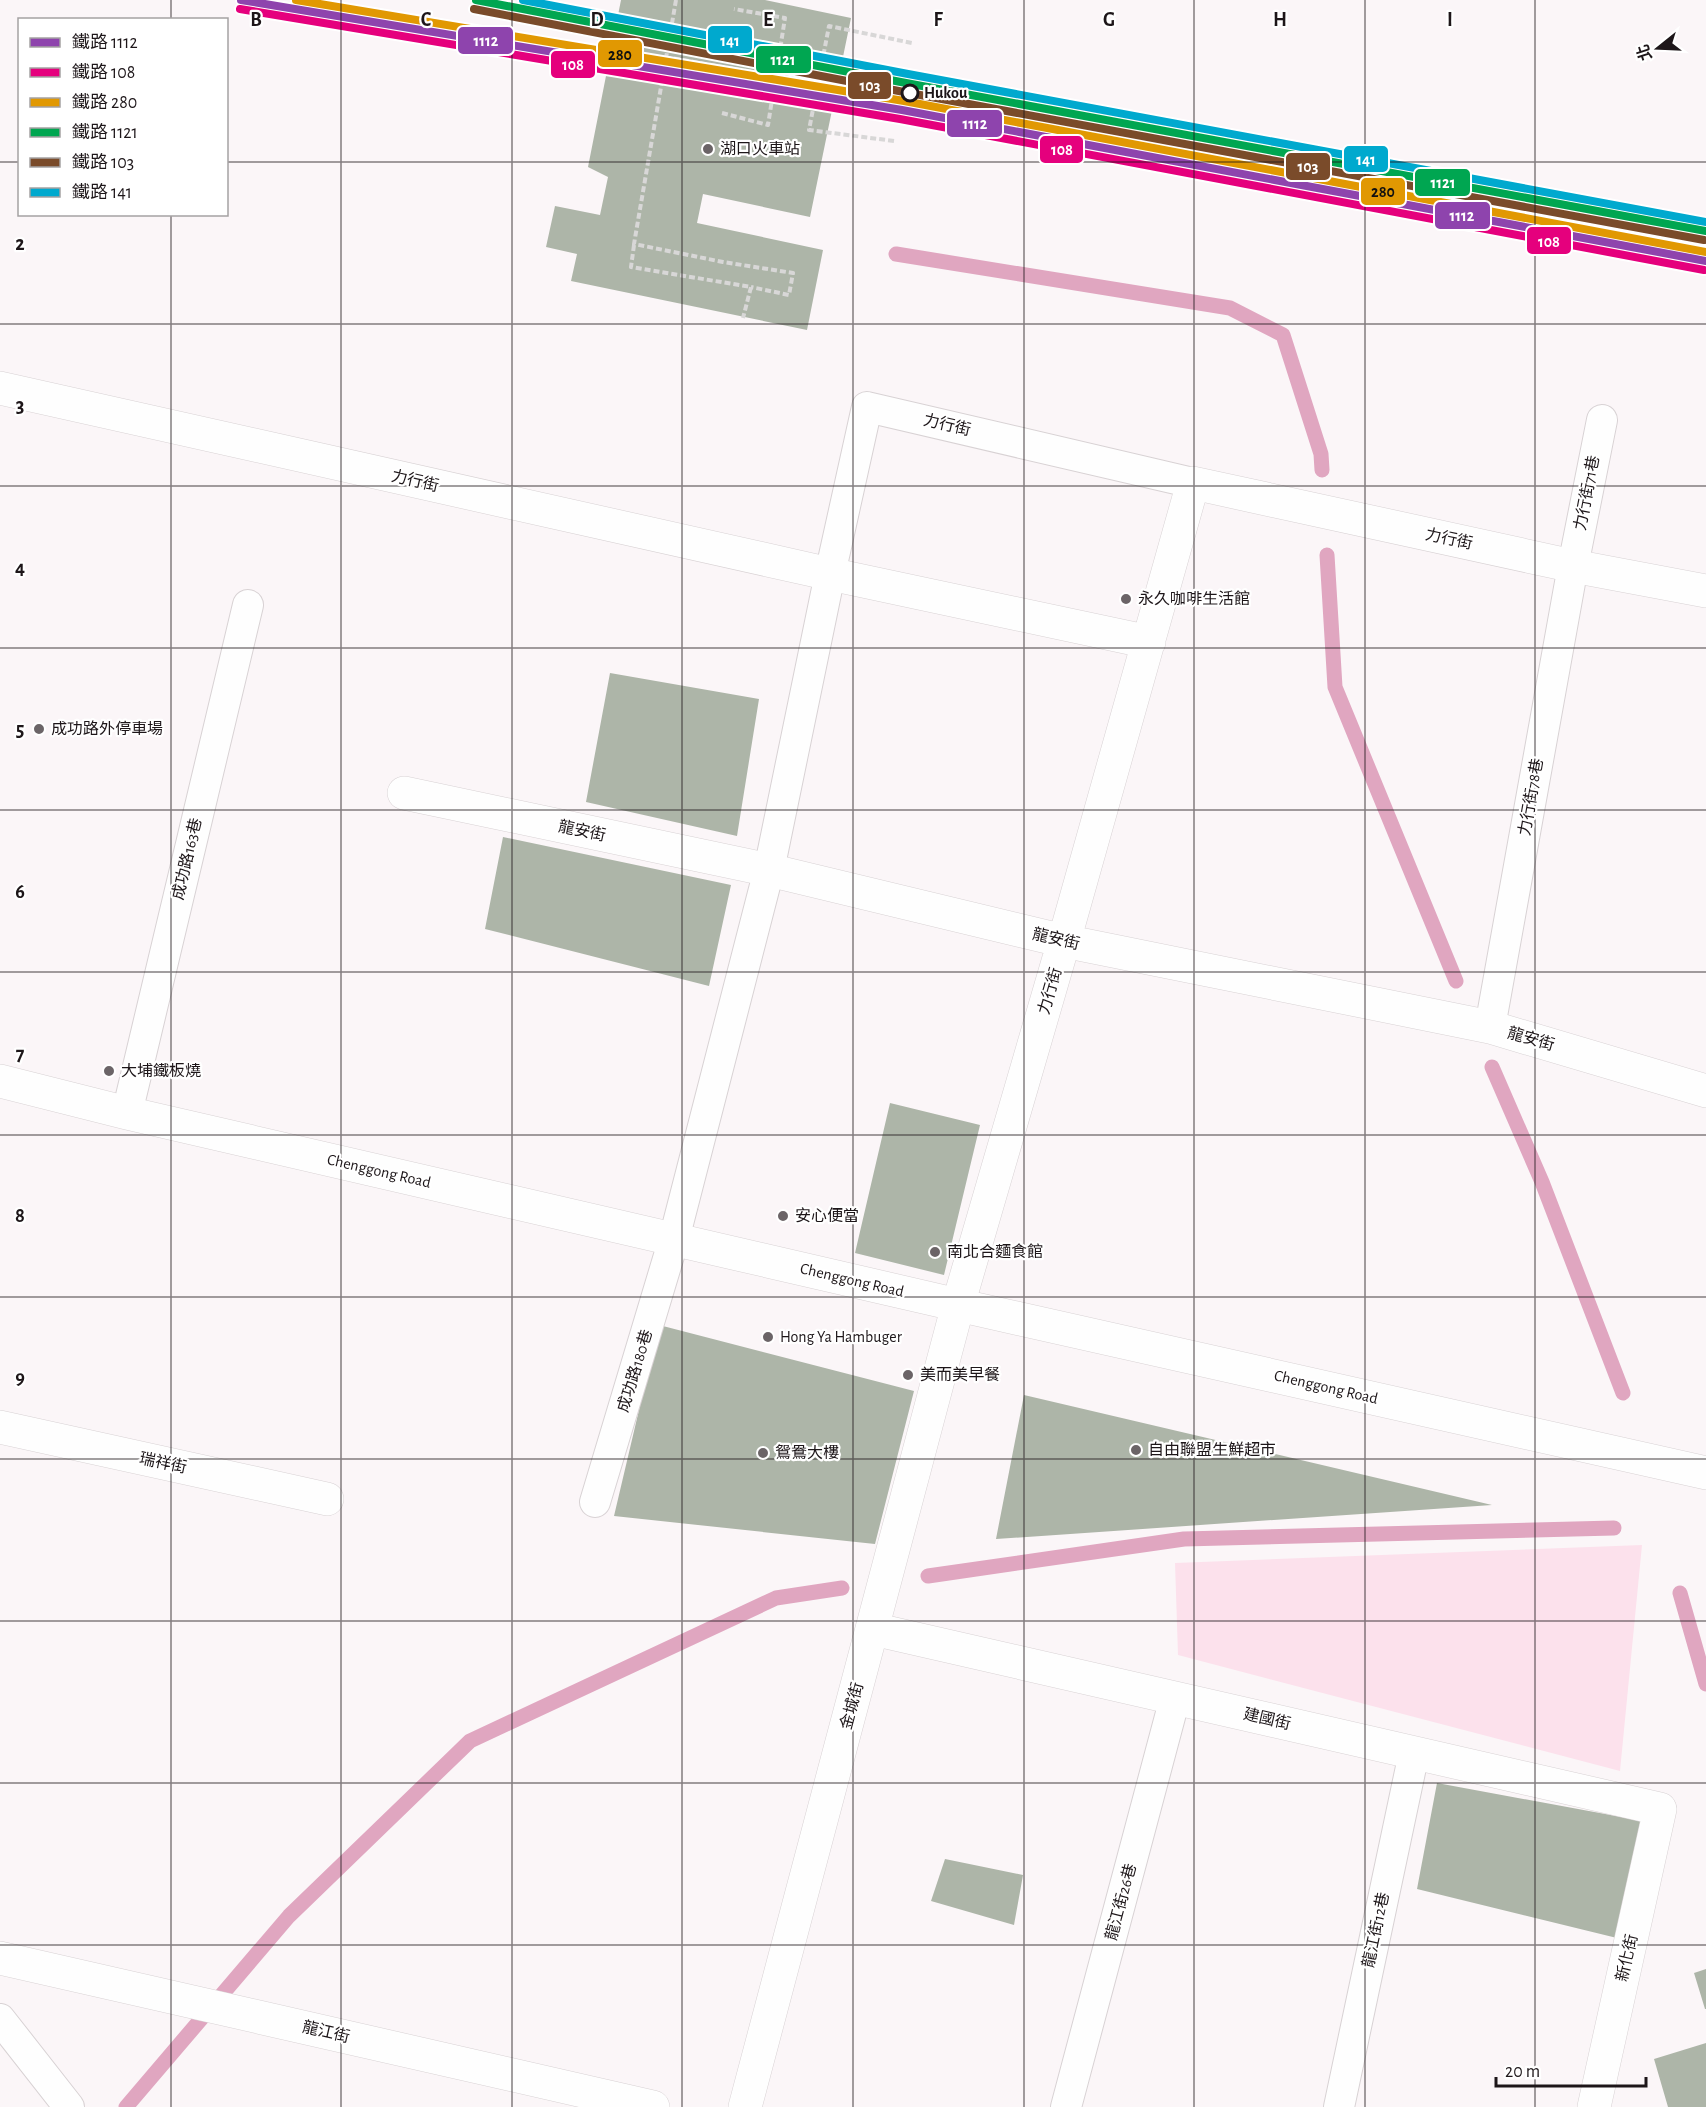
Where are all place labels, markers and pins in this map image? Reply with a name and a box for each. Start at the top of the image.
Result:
marker: Hukou [901,84,919,102]
place label: Hukou [924,85,968,101]
place label: 湖口火車站 [720,140,800,157]
marker: 湖口火車站 [701,142,715,156]
place label: 永久咖啡生活館 [1138,590,1250,607]
marker: 永久咖啡生活館 [1119,592,1133,606]
place label: 成功路外停車場 [51,720,163,737]
marker: 成功路外停車場 [32,722,46,736]
place label: 大埔鐵板燒 [121,1062,201,1079]
marker: 大埔鐵板燒 [102,1064,116,1078]
place label: 安心便當 [795,1207,859,1224]
marker: 安心便當 [776,1209,790,1223]
place label: 南北合麵食館 [947,1243,1043,1260]
marker: 南北合麵食館 [928,1245,942,1259]
place label: Hong Ya Hambuger [780,1329,903,1345]
marker: Hong Ya Hambuger [761,1330,775,1344]
place label: 美而美早餐 [920,1366,1000,1383]
marker: 美而美早餐 [901,1368,915,1382]
place label: 自由聯盟生鮮超市 [1148,1441,1276,1458]
marker: 自由聯盟生鮮超市 [1129,1443,1143,1457]
place label: 鴛鴦大樓 [775,1444,839,1461]
marker: 鴛鴦大樓 [756,1446,770,1460]

